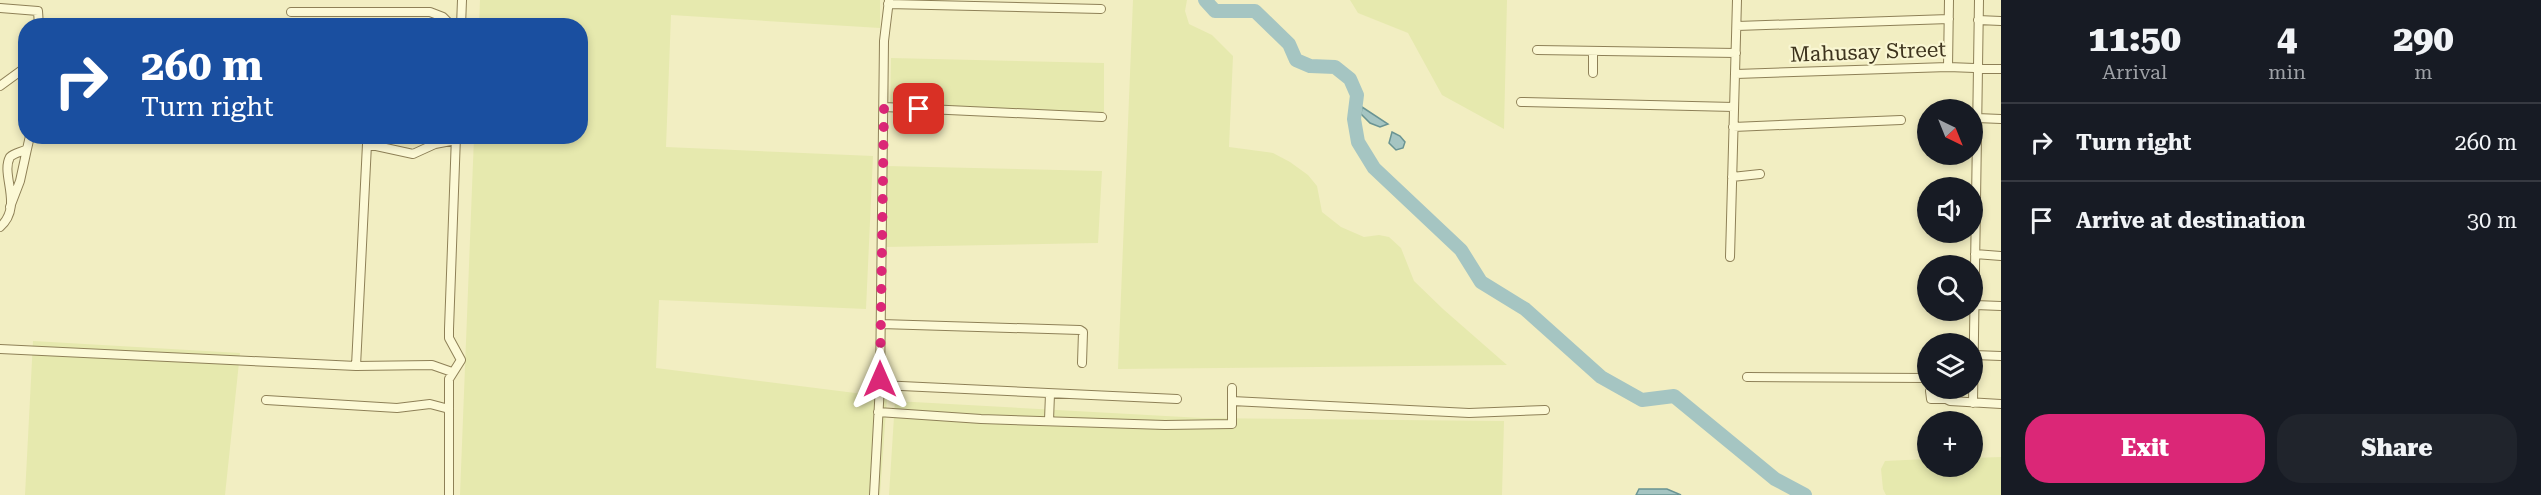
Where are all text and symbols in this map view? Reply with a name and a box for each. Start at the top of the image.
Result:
text: 11:50 [2088,18,2181,60]
text: 4 [2277,18,2297,60]
text: 290 [2393,18,2454,60]
street label: Mahusay Street [1789,37,1947,67]
text: 260 m [141,41,263,90]
icon: right [42,42,120,120]
text: Arrival [2102,60,2167,84]
text: min [2268,60,2306,84]
text: m [2414,60,2433,84]
pin [893,83,944,134]
text: Turn right [141,91,274,123]
icon: arrive [902,92,935,125]
north arrow [1917,99,1983,165]
map controls [1917,99,1983,477]
icon: right [2025,126,2058,159]
text: Turn right [2076,130,2191,155]
text: 260 m [2454,130,2517,155]
button: sound [1917,177,1983,243]
icon: arrive [2025,204,2058,237]
text: Arrive at destination [2076,208,2305,233]
text: 30 m [2467,208,2517,233]
button: search [1917,255,1983,321]
button: layers [1917,333,1983,399]
position arrow [848,347,912,411]
button: + [1917,411,1983,477]
button: Exit [2025,414,2265,483]
button: Share [2277,414,2517,483]

